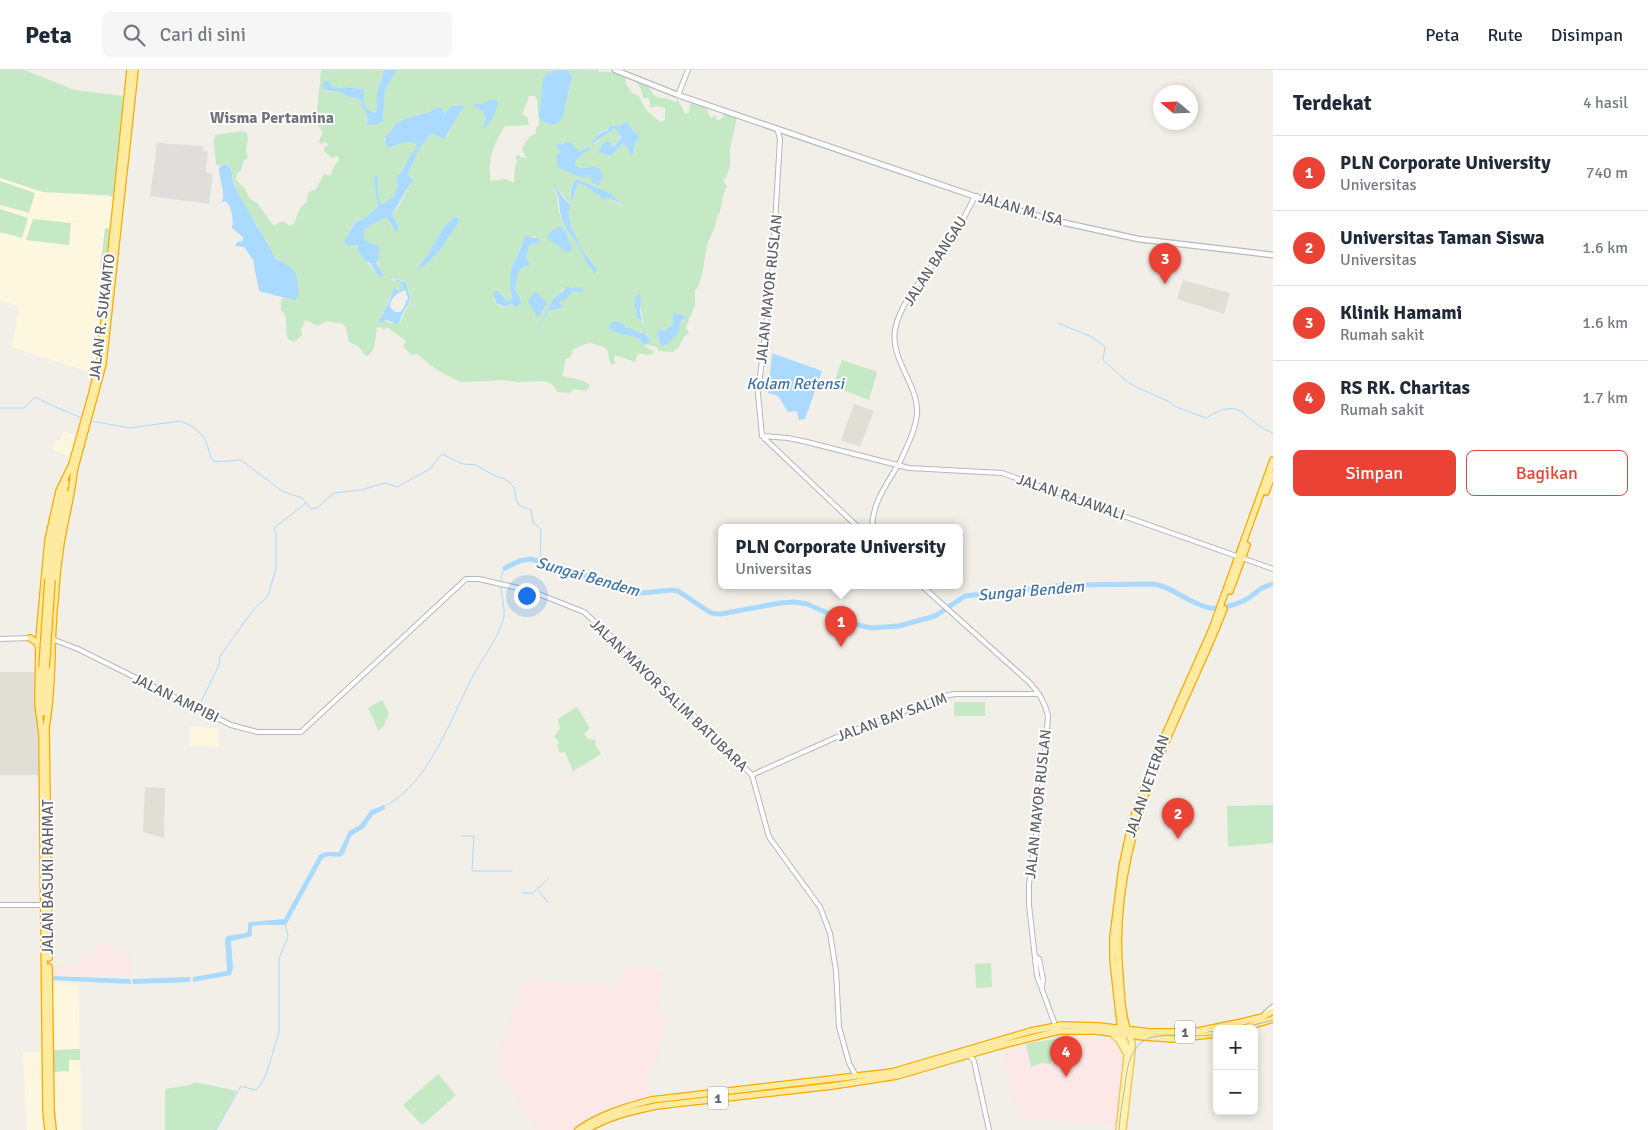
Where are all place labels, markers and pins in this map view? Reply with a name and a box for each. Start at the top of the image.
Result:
pin: 3 [1149,243,1181,284]
pin: 1 [825,606,857,647]
pin: 2 [1162,798,1194,839]
pin: 4 [1050,1036,1082,1077]

